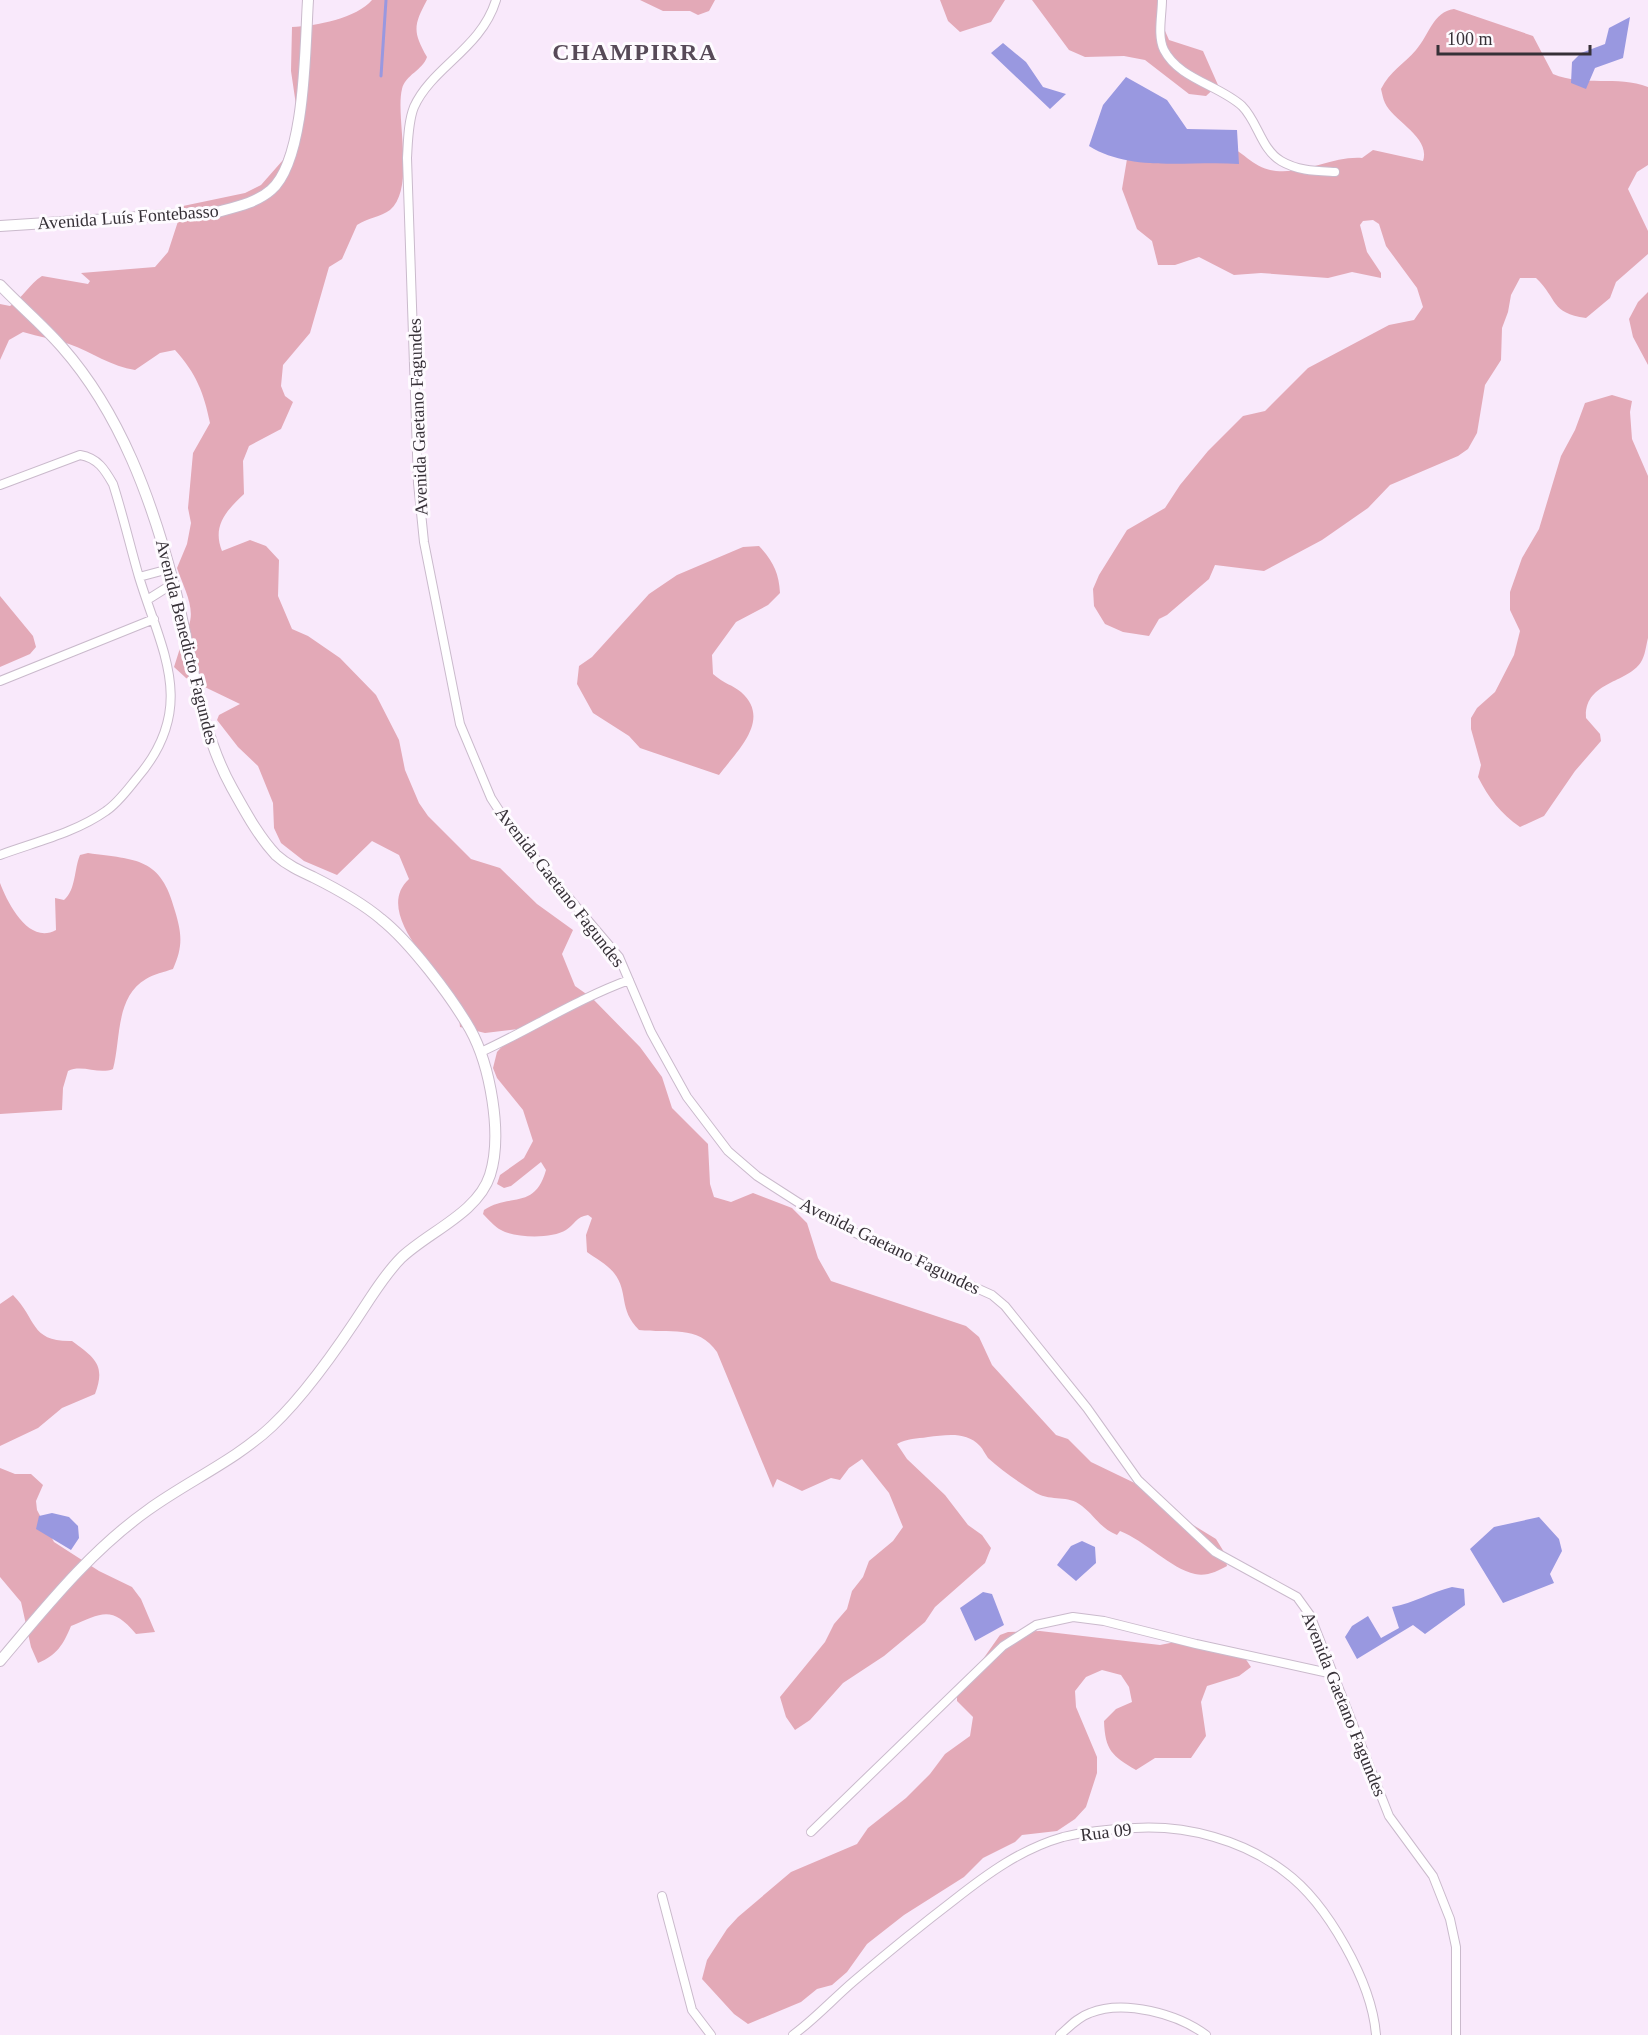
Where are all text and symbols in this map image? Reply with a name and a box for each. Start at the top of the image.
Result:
scale bar [1438,18,1590,56]
text: 100 m [1447,29,1493,49]
district label: CHAMPIRRA [552,39,718,65]
street label: Avenida Luís Fontebasso [37,201,219,233]
street label: Avenida Gaetano Fagundes [405,318,431,516]
street label: Avenida Benedicto Fagundes [152,537,222,747]
street label: Avenida Gaetano Fagundes [491,803,629,971]
street label: Avenida Gaetano Fagundes [797,1194,983,1298]
street label: Avenida Gaetano Fagundes [1298,1609,1390,1799]
street label: Rua 09 [1079,1819,1133,1845]

